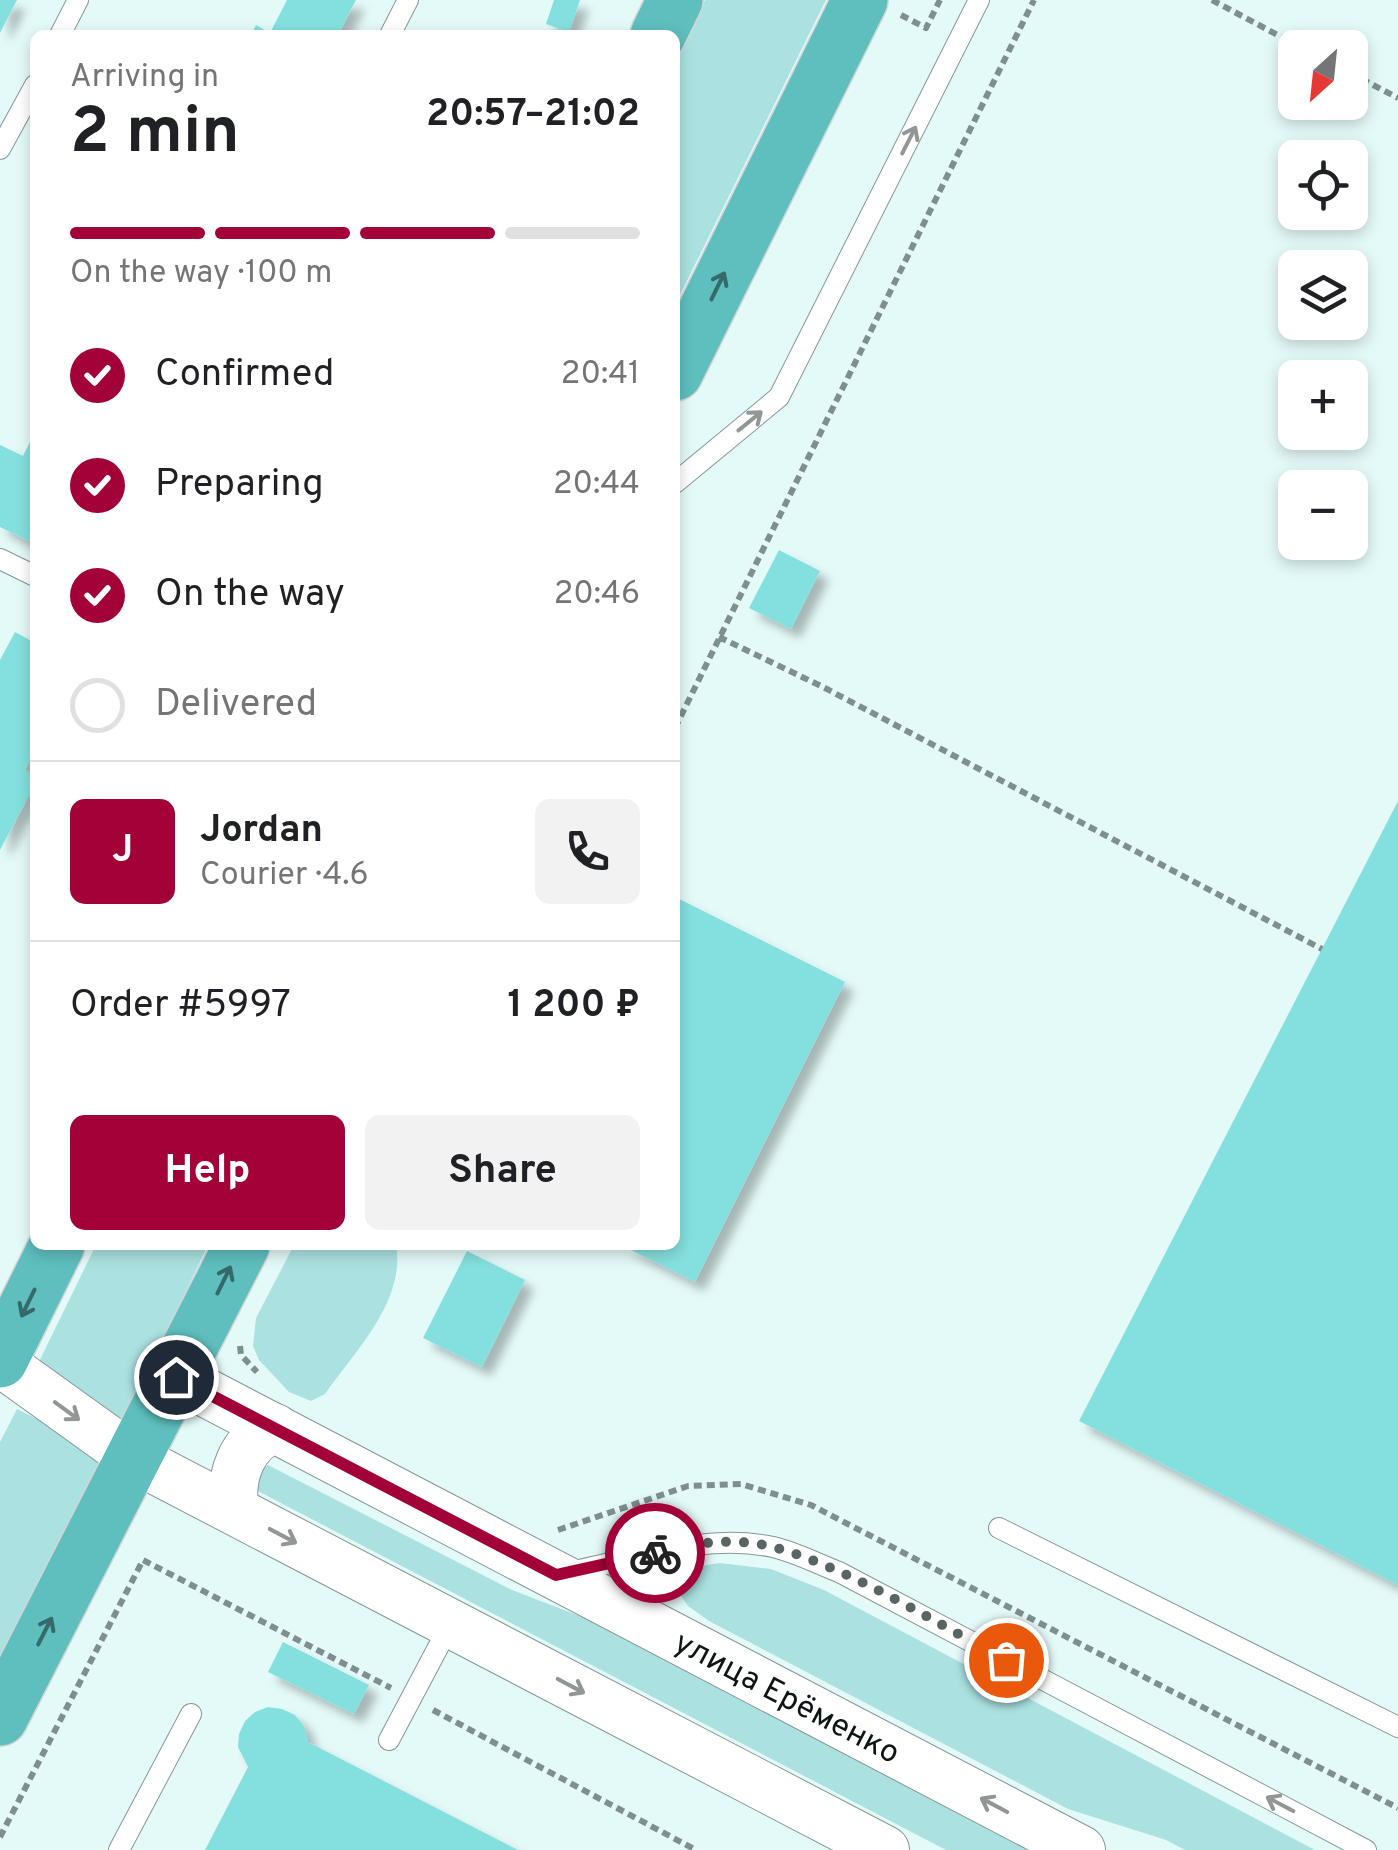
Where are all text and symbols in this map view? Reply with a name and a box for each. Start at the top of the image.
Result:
north arrow [1278,30,1368,120]
map controls [1278,30,1368,560]
text: Arriving in [70,58,219,98]
text: 20:57–21:02 [426,91,640,140]
text: 2 min [70,94,240,176]
one-way arrow [900,126,919,156]
button: locate [1278,140,1368,230]
button: layers [1278,250,1368,340]
text: On the way · 100 m [70,254,332,294]
one-way arrow [710,271,729,301]
icon: check [70,348,125,403]
text: Confirmed [155,351,334,400]
text: 20:41 [561,355,640,395]
button: + [1278,360,1368,450]
one-way arrow [737,410,763,432]
icon: check [70,458,125,513]
text: Preparing [155,461,324,510]
text: 20:44 [553,465,640,505]
button: − [1278,470,1368,560]
icon: check [70,568,125,623]
text: On the way [155,571,345,620]
text: 20:46 [554,575,640,615]
text: Delivered [155,681,317,730]
button: phone [535,799,640,904]
text: Jordan [200,807,323,856]
text: J [112,827,133,876]
text: Courier · 4.6 [200,856,369,896]
text: Order #5997 [70,982,291,1031]
text: 1 200 ₽ [507,982,640,1031]
button: Help [70,1115,345,1230]
button: Share [365,1115,640,1230]
one-way arrow [216,1265,235,1295]
one-way arrow [18,1287,37,1317]
pin [134,1335,219,1420]
icon: home [149,1350,204,1405]
one-way arrow [53,1400,80,1421]
courier [605,1503,705,1603]
icon: bike [628,1526,683,1581]
one-way arrow [268,1527,298,1546]
one-way arrow [36,1617,55,1647]
pin [964,1618,1049,1703]
street label: улица Ерёменко [667,1624,906,1775]
icon: bag [979,1633,1034,1688]
one-way arrow [556,1677,586,1696]
one-way arrow [1265,1794,1295,1813]
one-way arrow [980,1795,1010,1814]

